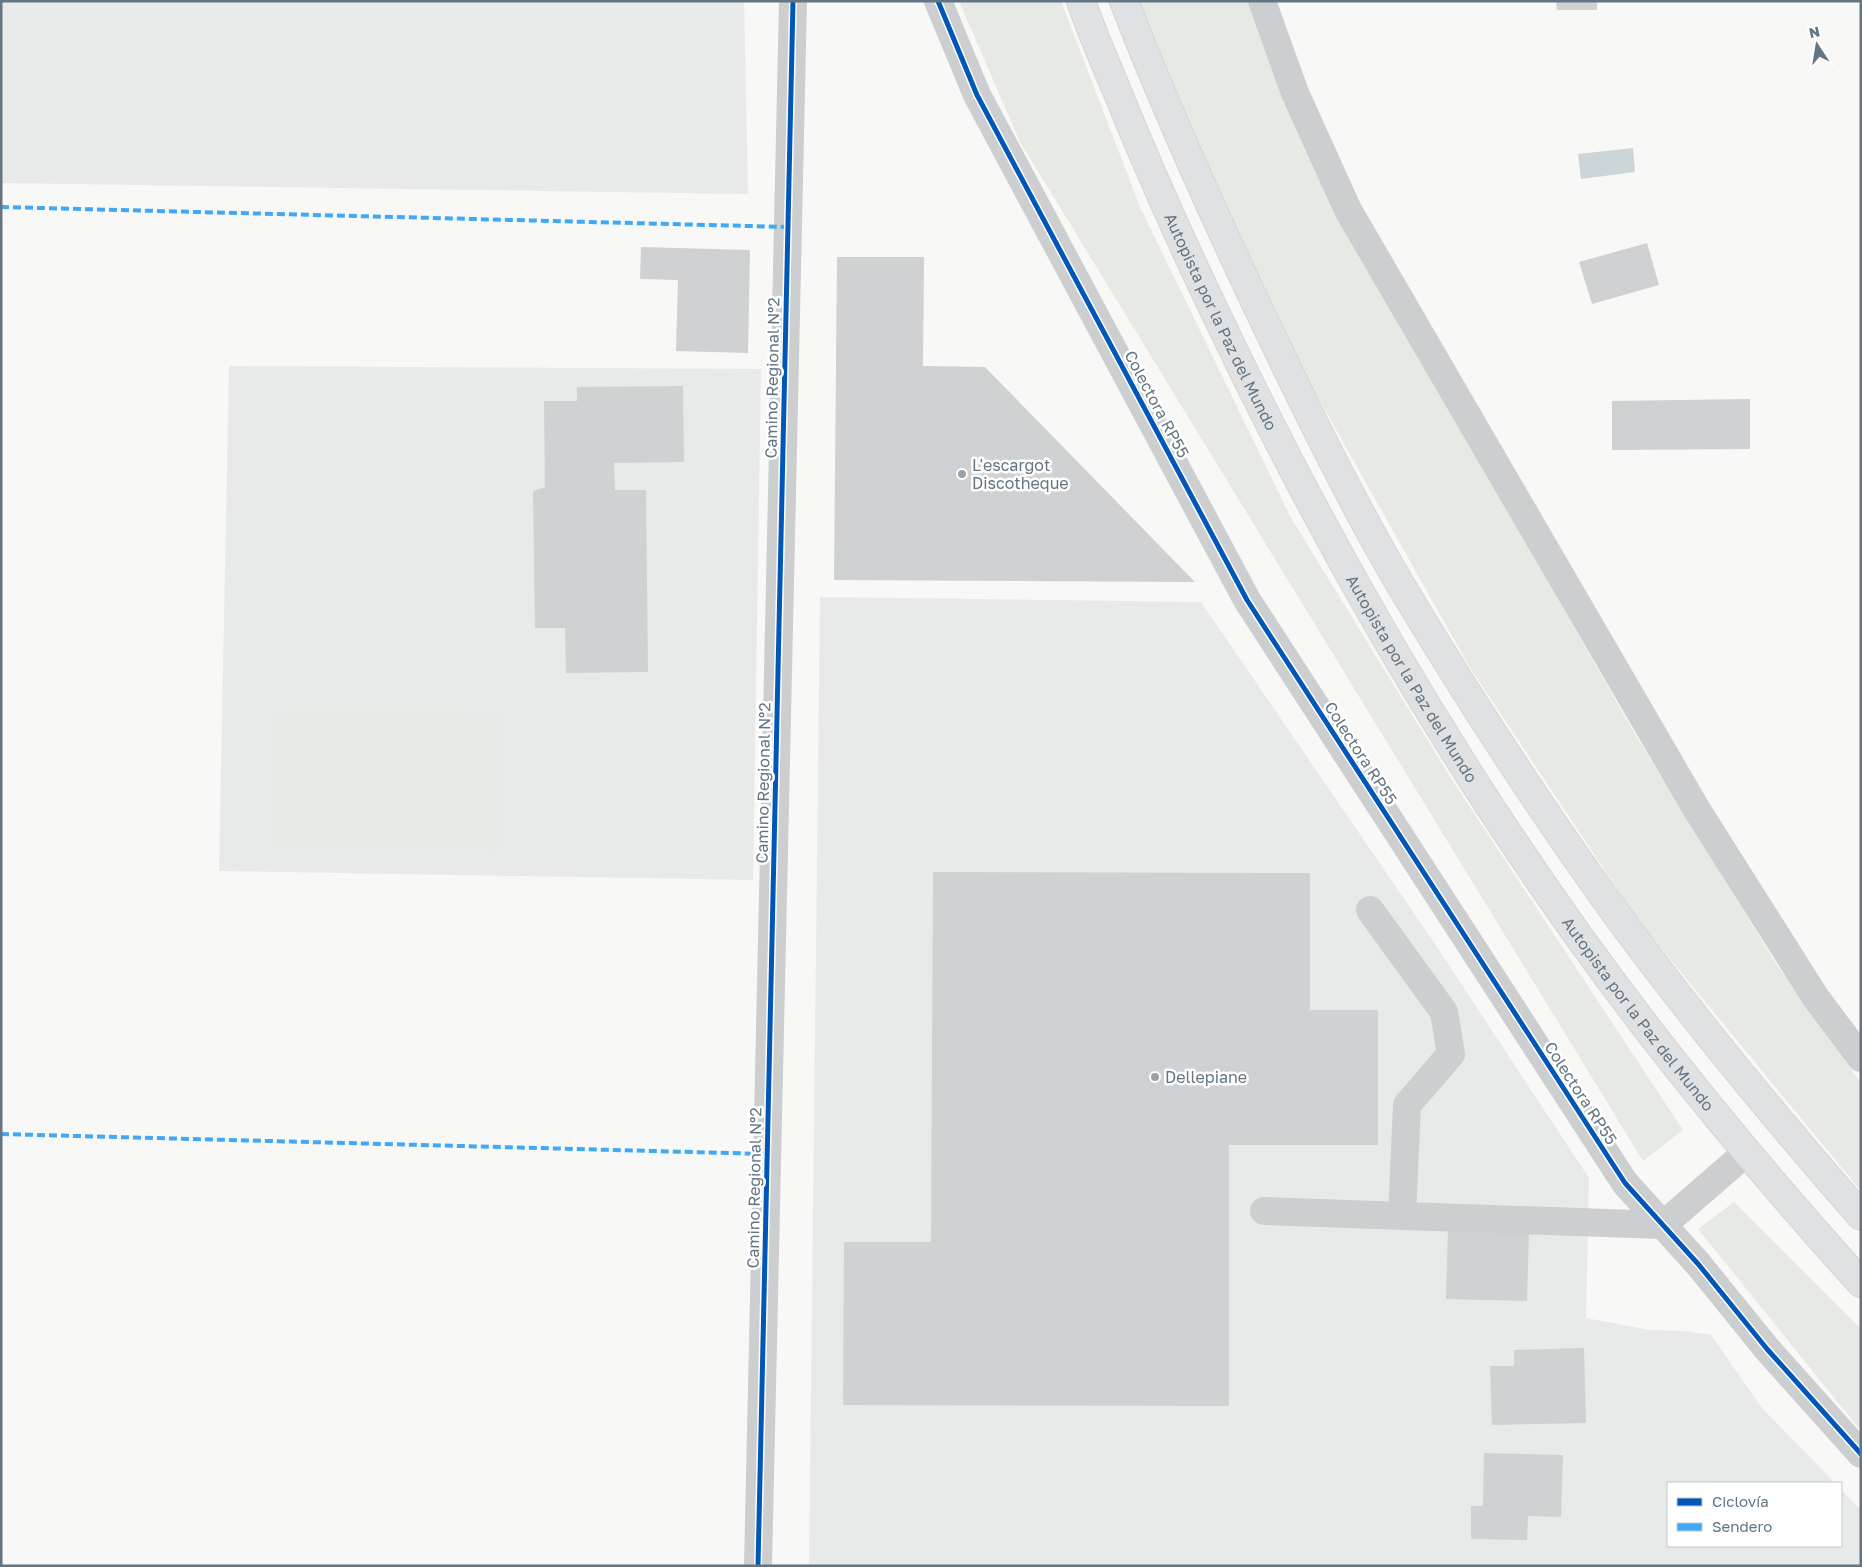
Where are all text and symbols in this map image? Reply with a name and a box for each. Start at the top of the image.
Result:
north arrow [1792,20,1842,70]
text: N [1807,22,1821,41]
street label: Autopista por la Paz del Mundo [1160,210,1282,434]
street label: Camino Regional Nº2 [761,297,783,459]
street label: Colectora RP55 [1120,347,1194,461]
place label: L'escargot Discotheque [972,455,1069,493]
marker: L'escargot Discotheque [956,468,968,480]
street label: Autopista por la Paz del Mundo [1342,571,1482,786]
street label: Colectora RP55 [1320,698,1402,808]
street label: Camino Regional Nº2 [752,702,774,864]
street label: Autopista por la Paz del Mundo [1558,913,1719,1115]
street label: Colectora RP55 [1540,1038,1622,1148]
place label: Dellepiane [1165,1067,1247,1087]
marker: Dellepiane [1149,1071,1161,1083]
street label: Camino Regional Nº2 [743,1107,765,1269]
legend [1667,1482,1842,1547]
text: Ciclovía [1712,1492,1769,1510]
text: Sendero [1712,1517,1772,1535]

